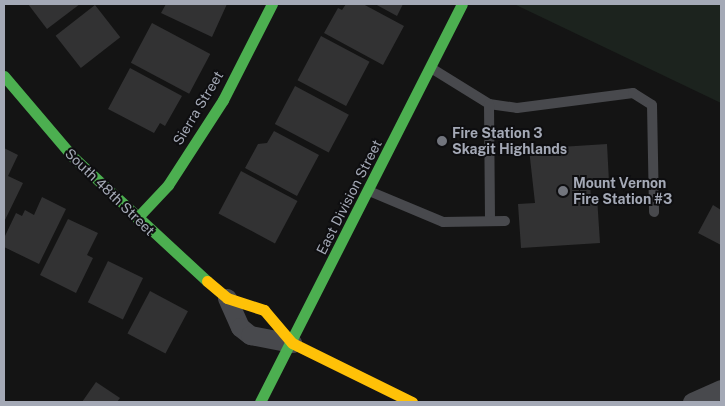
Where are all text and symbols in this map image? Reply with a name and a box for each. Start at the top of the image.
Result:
street label: Sierra Street [169,68,227,148]
place label: Fire Station 3 Skagit Highlands [452,125,567,158]
marker: Fire Station 3 Skagit Highlands [436,135,448,147]
street label: East Division Street [313,137,385,257]
street label: South 48th Street [62,145,158,239]
place label: Mount Vernon Fire Station #3 [573,175,672,208]
marker: Mount Vernon Fire Station #3 [557,185,569,197]

